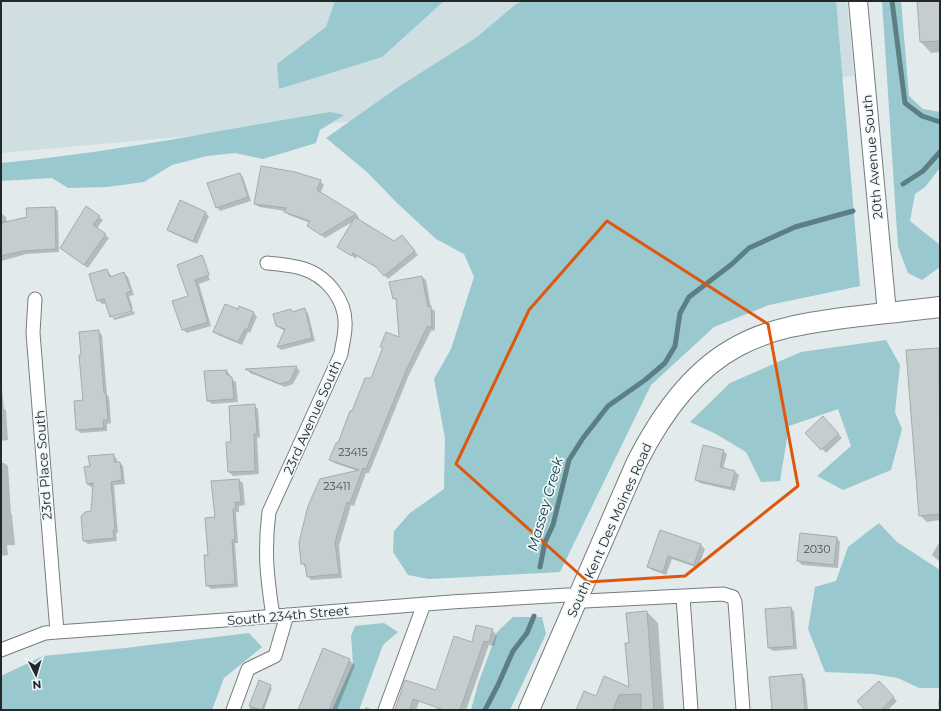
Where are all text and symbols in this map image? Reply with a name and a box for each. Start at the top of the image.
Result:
street label: 20th Avenue South [859,94,885,220]
street label: 23rd Avenue South [280,357,344,477]
street label: 23rd Place South [31,410,55,520]
street label: South Kent Des Moines Road [563,440,655,620]
house number: 23415 [338,445,368,459]
water label: Massey Creek [523,454,567,553]
house number: 23411 [323,479,351,493]
house number: 2030 [804,542,830,556]
street label: South 234th Street [226,602,350,628]
north arrow [16,655,56,695]
text: N [32,678,42,692]

